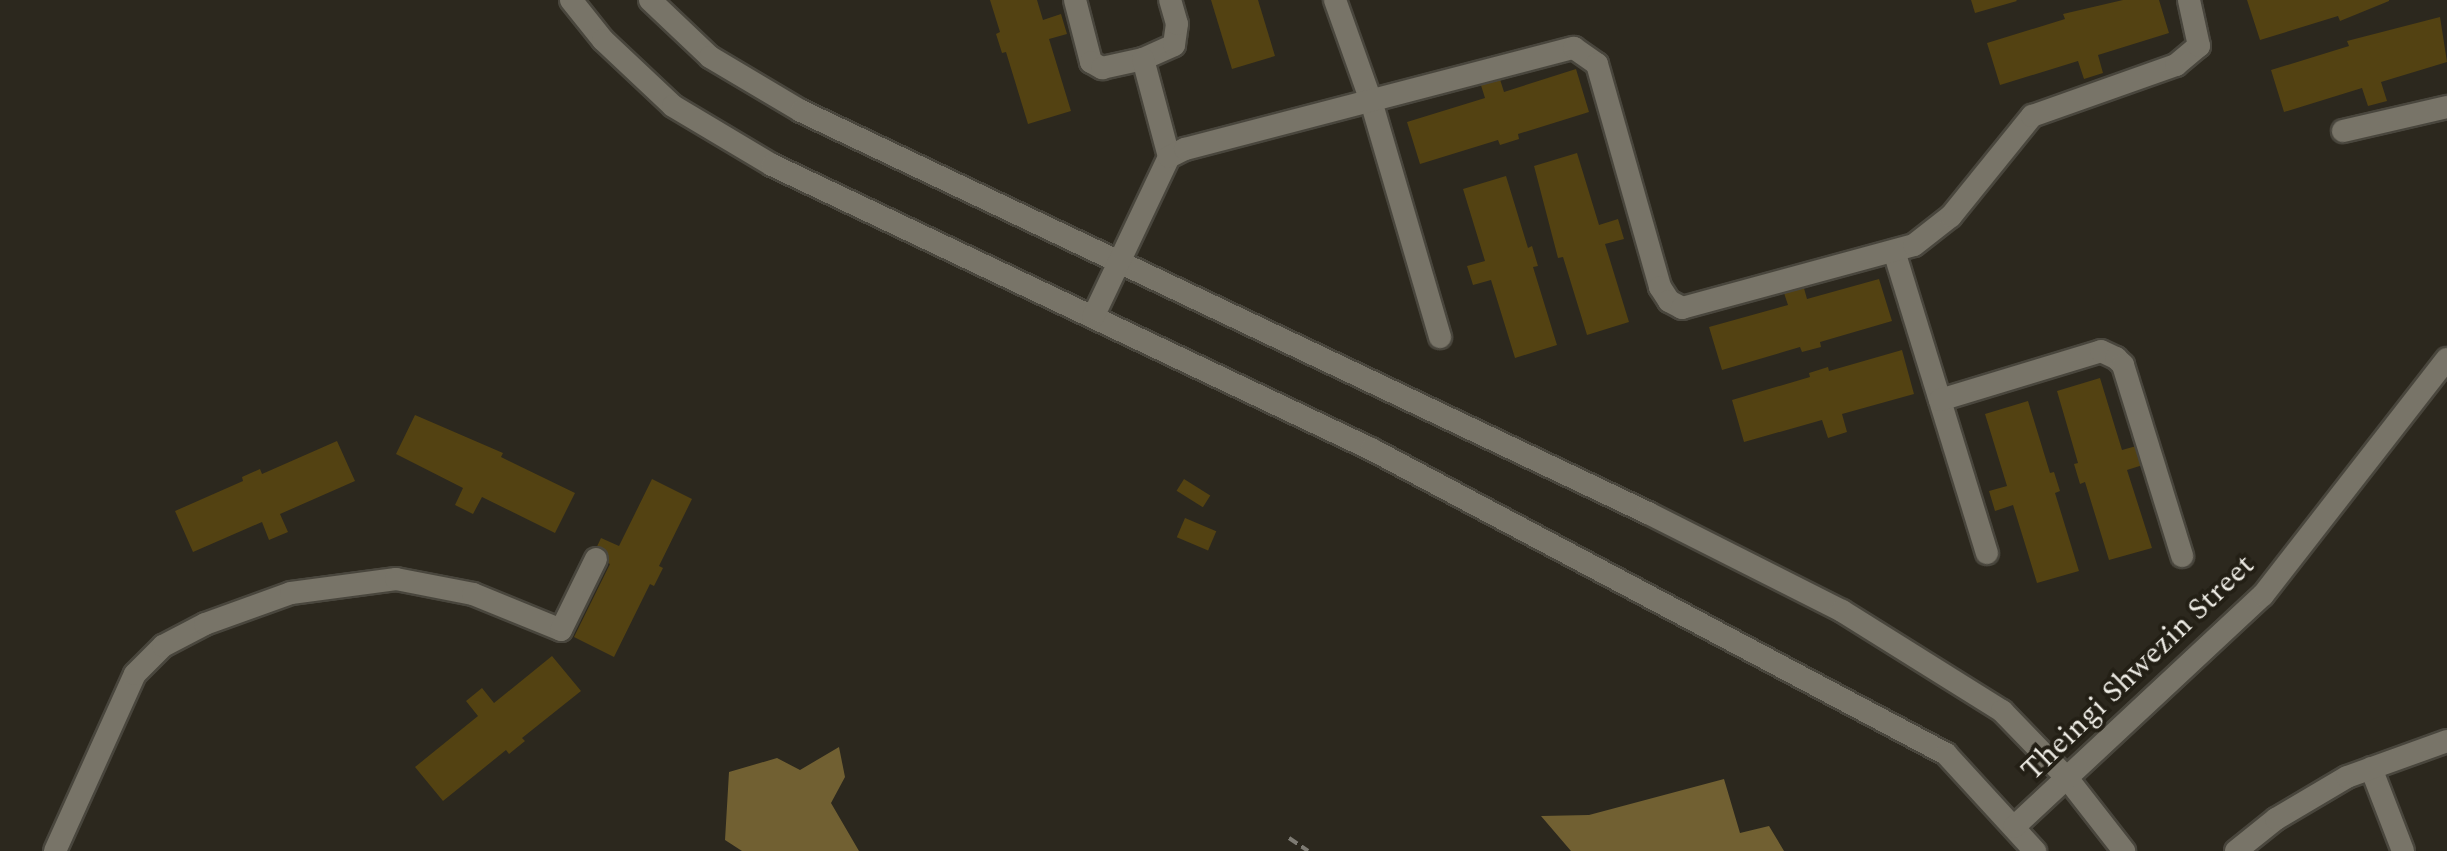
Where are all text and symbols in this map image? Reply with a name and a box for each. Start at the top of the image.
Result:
street label: Theingi Shwezin Street [2014,547,2262,789]

